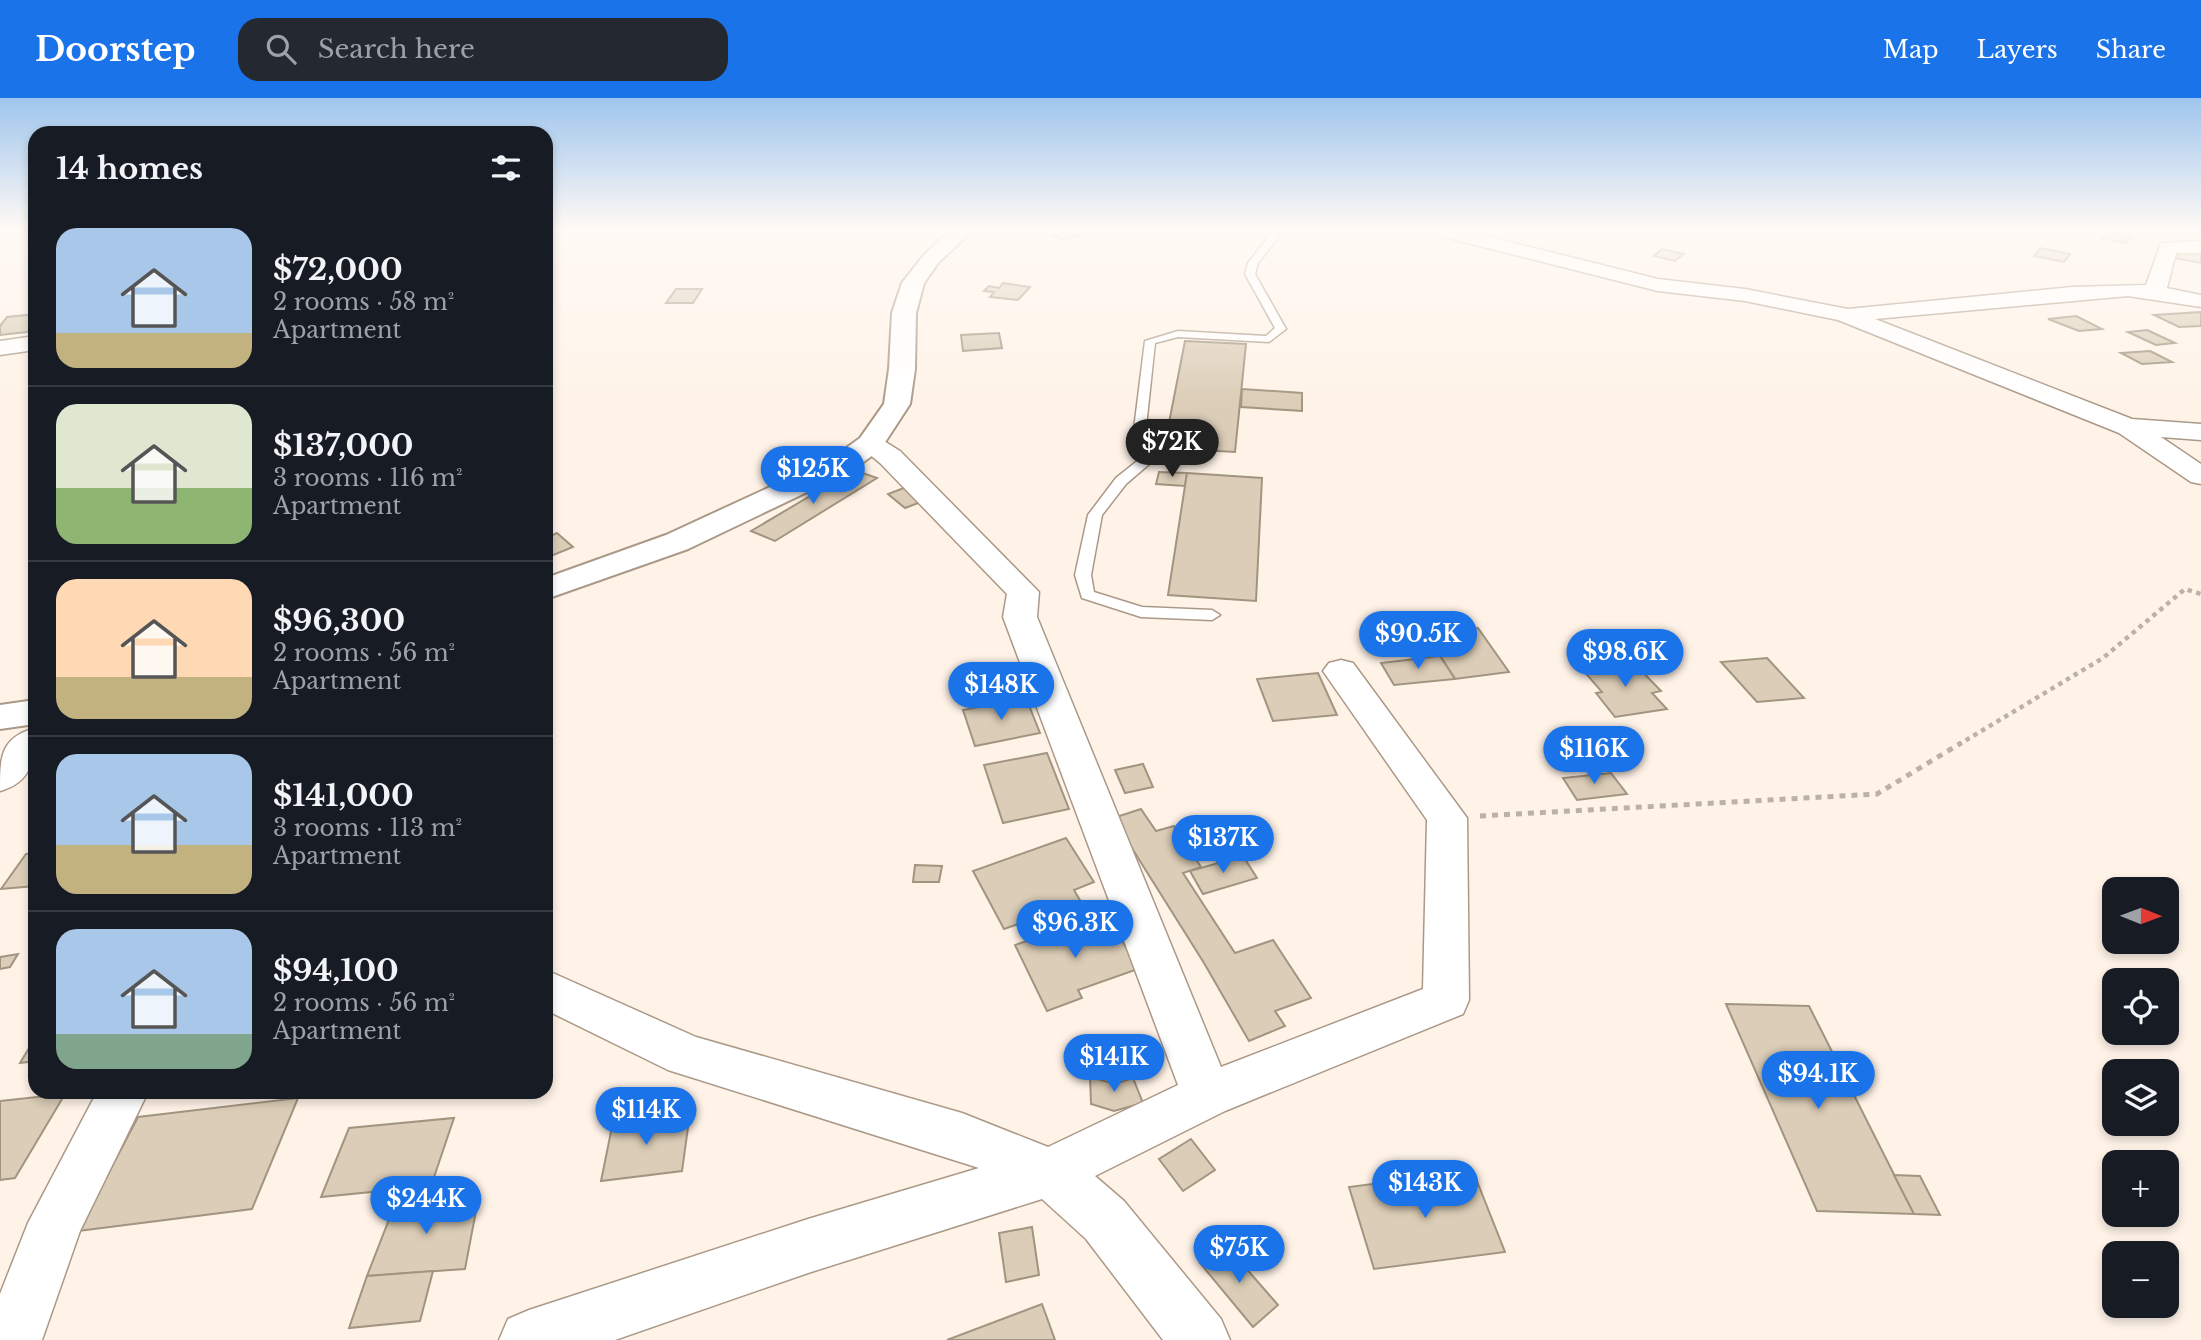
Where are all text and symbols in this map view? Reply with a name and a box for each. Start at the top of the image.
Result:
search box [238,18,728,81]
text: Doorstep [35,29,196,70]
icon: search [262,30,300,68]
text: Search here [318,33,475,65]
text: Map [1883,35,1939,64]
text: Layers [1977,35,2058,64]
text: Share [2096,35,2166,64]
icon: filters [487,149,525,187]
text: 14 homes [56,150,203,187]
text: $72,000 [273,251,403,288]
icon: home [112,256,196,340]
text: 2 rooms · 58 m² [273,288,454,316]
text: Apartment [273,316,401,344]
pin: $72K [1131,420,1213,479]
text: $137,000 [273,427,414,464]
text: $72K [1142,428,1202,456]
icon: home [112,432,196,516]
pin: $125K [764,446,862,506]
text: $125K [777,455,849,483]
text: 3 rooms · 116 m² [273,464,463,492]
text: Apartment [273,492,401,520]
text: $96,300 [273,602,405,639]
icon: home [112,607,196,691]
pin: $90.5K [1361,612,1475,671]
text: $90.5K [1375,620,1461,648]
pin: $98.6K [1568,630,1682,689]
text: $98.6K [1582,638,1668,666]
text: 2 rooms · 56 m² [273,639,455,667]
pin: $148K [952,662,1050,722]
text: Apartment [273,667,401,695]
text: $148K [964,671,1038,699]
pin: $116K [1545,726,1643,786]
text: $116K [1559,735,1629,763]
text: $141,000 [273,777,414,814]
icon: home [112,782,196,866]
text: 3 rooms · 113 m² [273,814,462,842]
pin: $137K [1174,816,1272,875]
text: $137K [1188,824,1258,852]
text: Apartment [273,842,401,870]
north arrow [2102,877,2179,954]
map controls [2102,877,2179,1318]
pin: $96.3K [1018,900,1132,960]
text: $96.3K [1032,909,1118,937]
text: $94,100 [273,952,399,989]
icon: home [112,957,196,1041]
button: locate [2102,968,2179,1045]
text: 2 rooms · 56 m² [273,989,455,1017]
text: Apartment [273,1017,401,1045]
pin: $141K [1065,1034,1163,1094]
text: $141K [1079,1043,1149,1071]
pin: $94.1K [1761,1052,1875,1111]
button: layers [2102,1059,2179,1136]
text: $94.1K [1778,1060,1858,1088]
pin: $114K [597,1088,695,1147]
text: $114K [611,1096,681,1124]
button: + [2102,1150,2179,1227]
pin: $143K [1376,1160,1474,1220]
text: $143K [1388,1169,1462,1197]
pin: $244K [377,1176,475,1236]
text: $244K [386,1185,466,1213]
pin: $75K [1198,1226,1280,1285]
text: $75K [1210,1234,1268,1262]
button: − [2102,1241,2179,1318]

